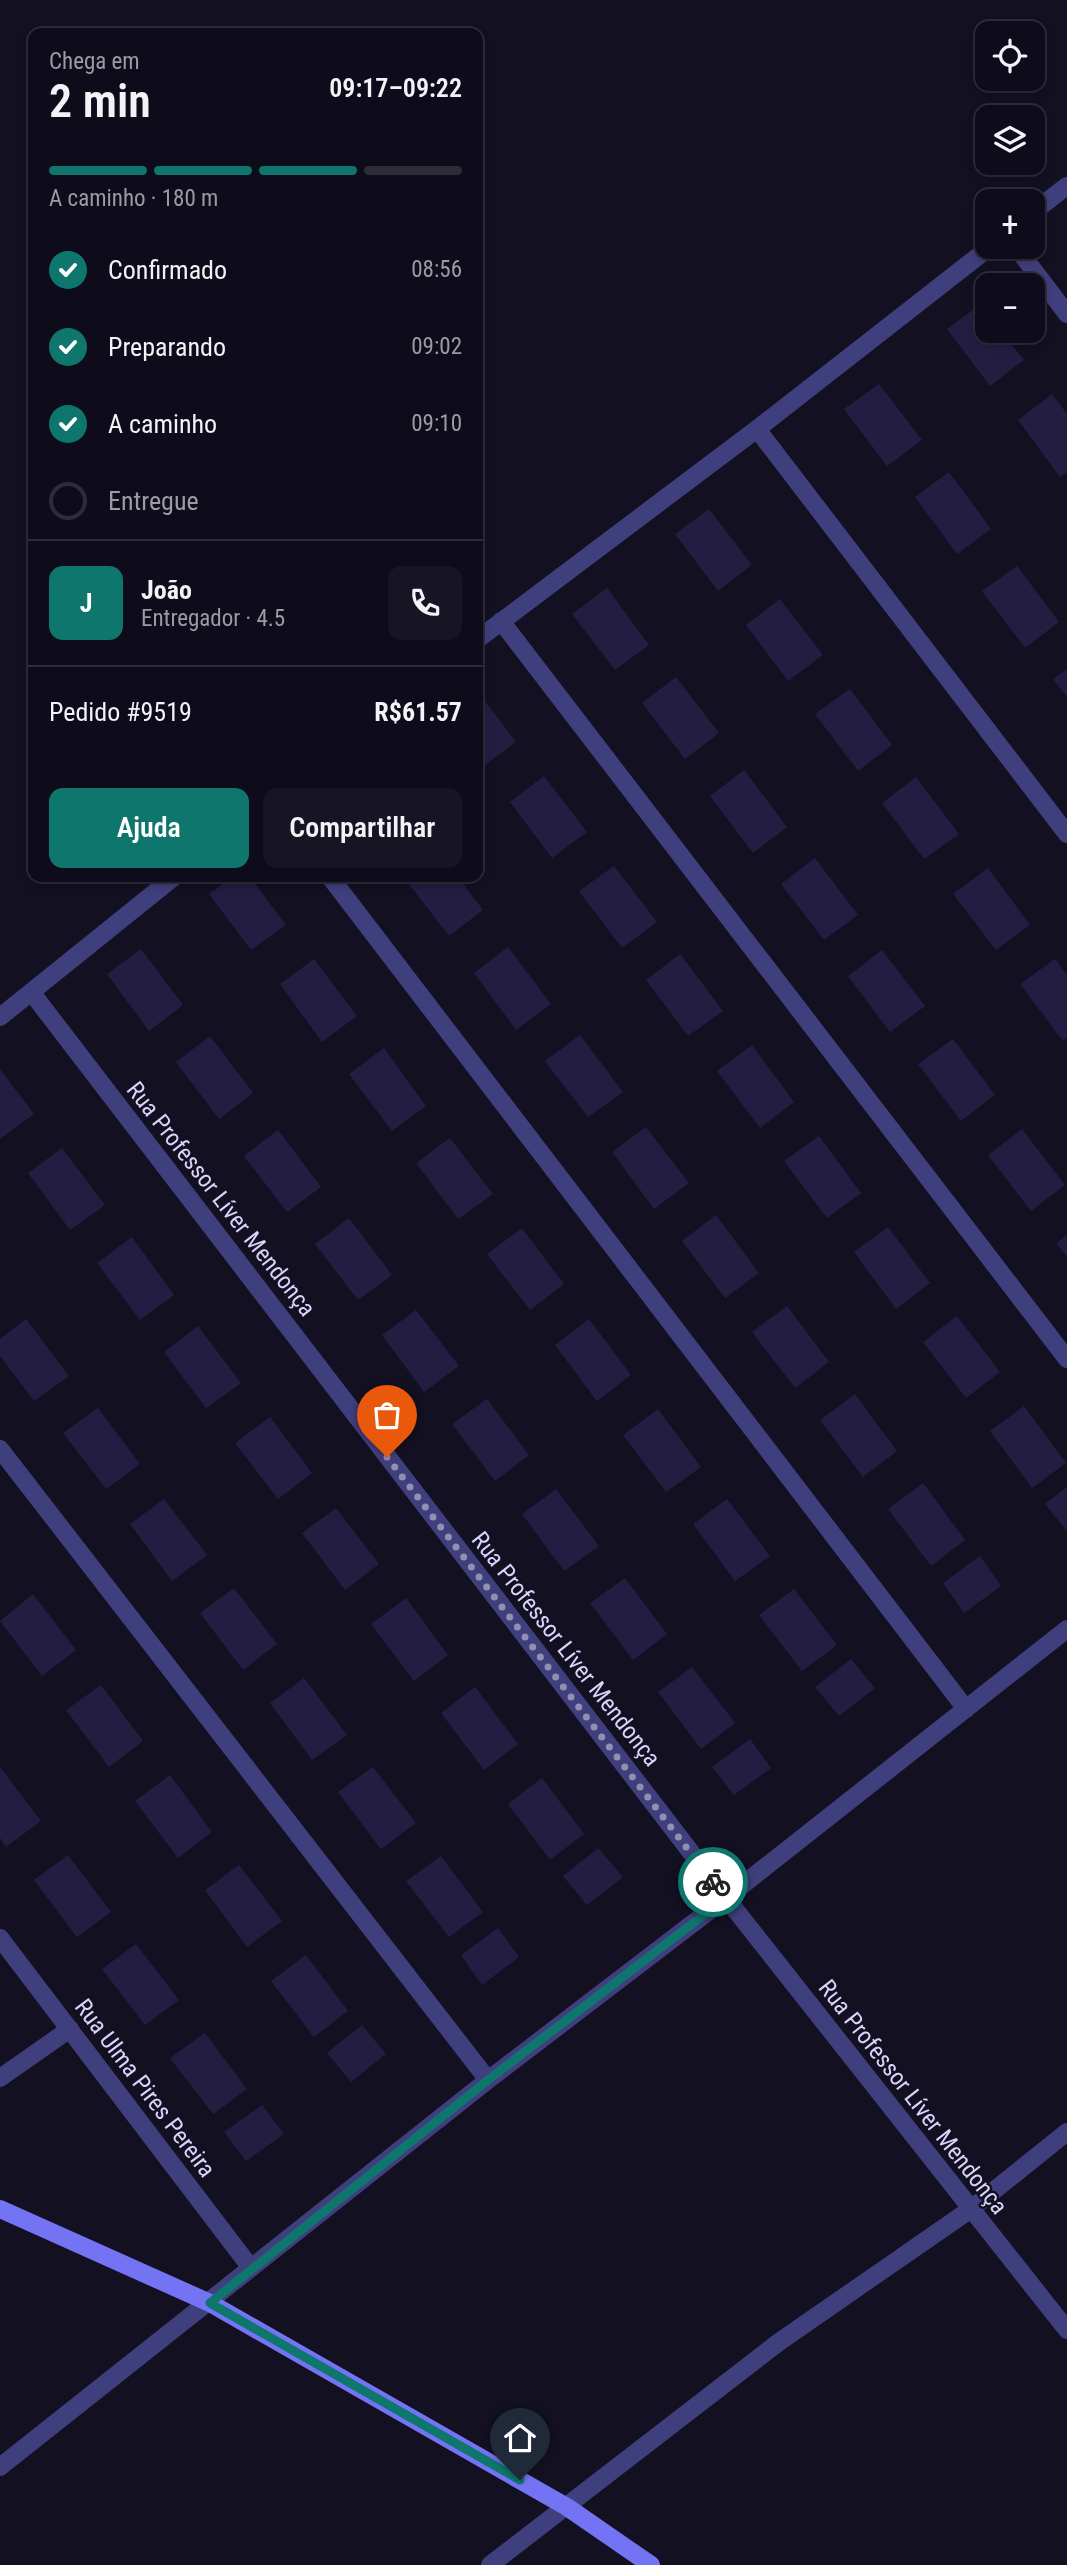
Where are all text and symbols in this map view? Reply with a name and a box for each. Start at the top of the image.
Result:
map controls [975,21,1045,343]
button: locate [975,21,1045,91]
text: Chega em [49,48,140,75]
text: 09:17–09:22 [329,73,462,103]
text: 2 min [49,74,151,128]
button: layers [975,105,1045,175]
text: A caminho · 180 m [49,185,218,212]
button: + [975,189,1045,259]
icon: check [49,251,87,289]
text: Confirmado [108,255,227,285]
text: 08:56 [411,256,462,283]
button: − [975,273,1045,343]
icon: check [49,328,87,366]
text: Preparando [108,332,226,362]
text: 09:02 [411,333,462,360]
icon: check [49,405,87,443]
text: A caminho [108,409,217,439]
text: 09:10 [411,410,462,437]
text: Entregue [108,486,199,516]
button: phone [388,566,462,640]
text: João [141,575,192,605]
text: J [80,588,92,618]
text: Entregador · 4.5 [141,605,285,632]
text: Pedido #9519 [49,697,192,727]
text: R$61.57 [374,697,462,727]
button: Ajuda [49,788,249,868]
button: Compartilhar [263,788,462,868]
street label: Rua Professor Líver Mendonça [121,1076,321,1322]
pin [357,1385,417,1457]
icon: bag [368,1396,406,1434]
street label: Rua Professor Líver Mendonça [466,1526,666,1772]
courier [678,1847,748,1917]
icon: bike [694,1863,732,1901]
street label: Rua Professor Líver Mendonça [813,1974,1013,2220]
street label: Rua Ulma Pires Pereira [69,1993,221,2183]
pin [490,2408,550,2480]
icon: home [501,2419,539,2457]

